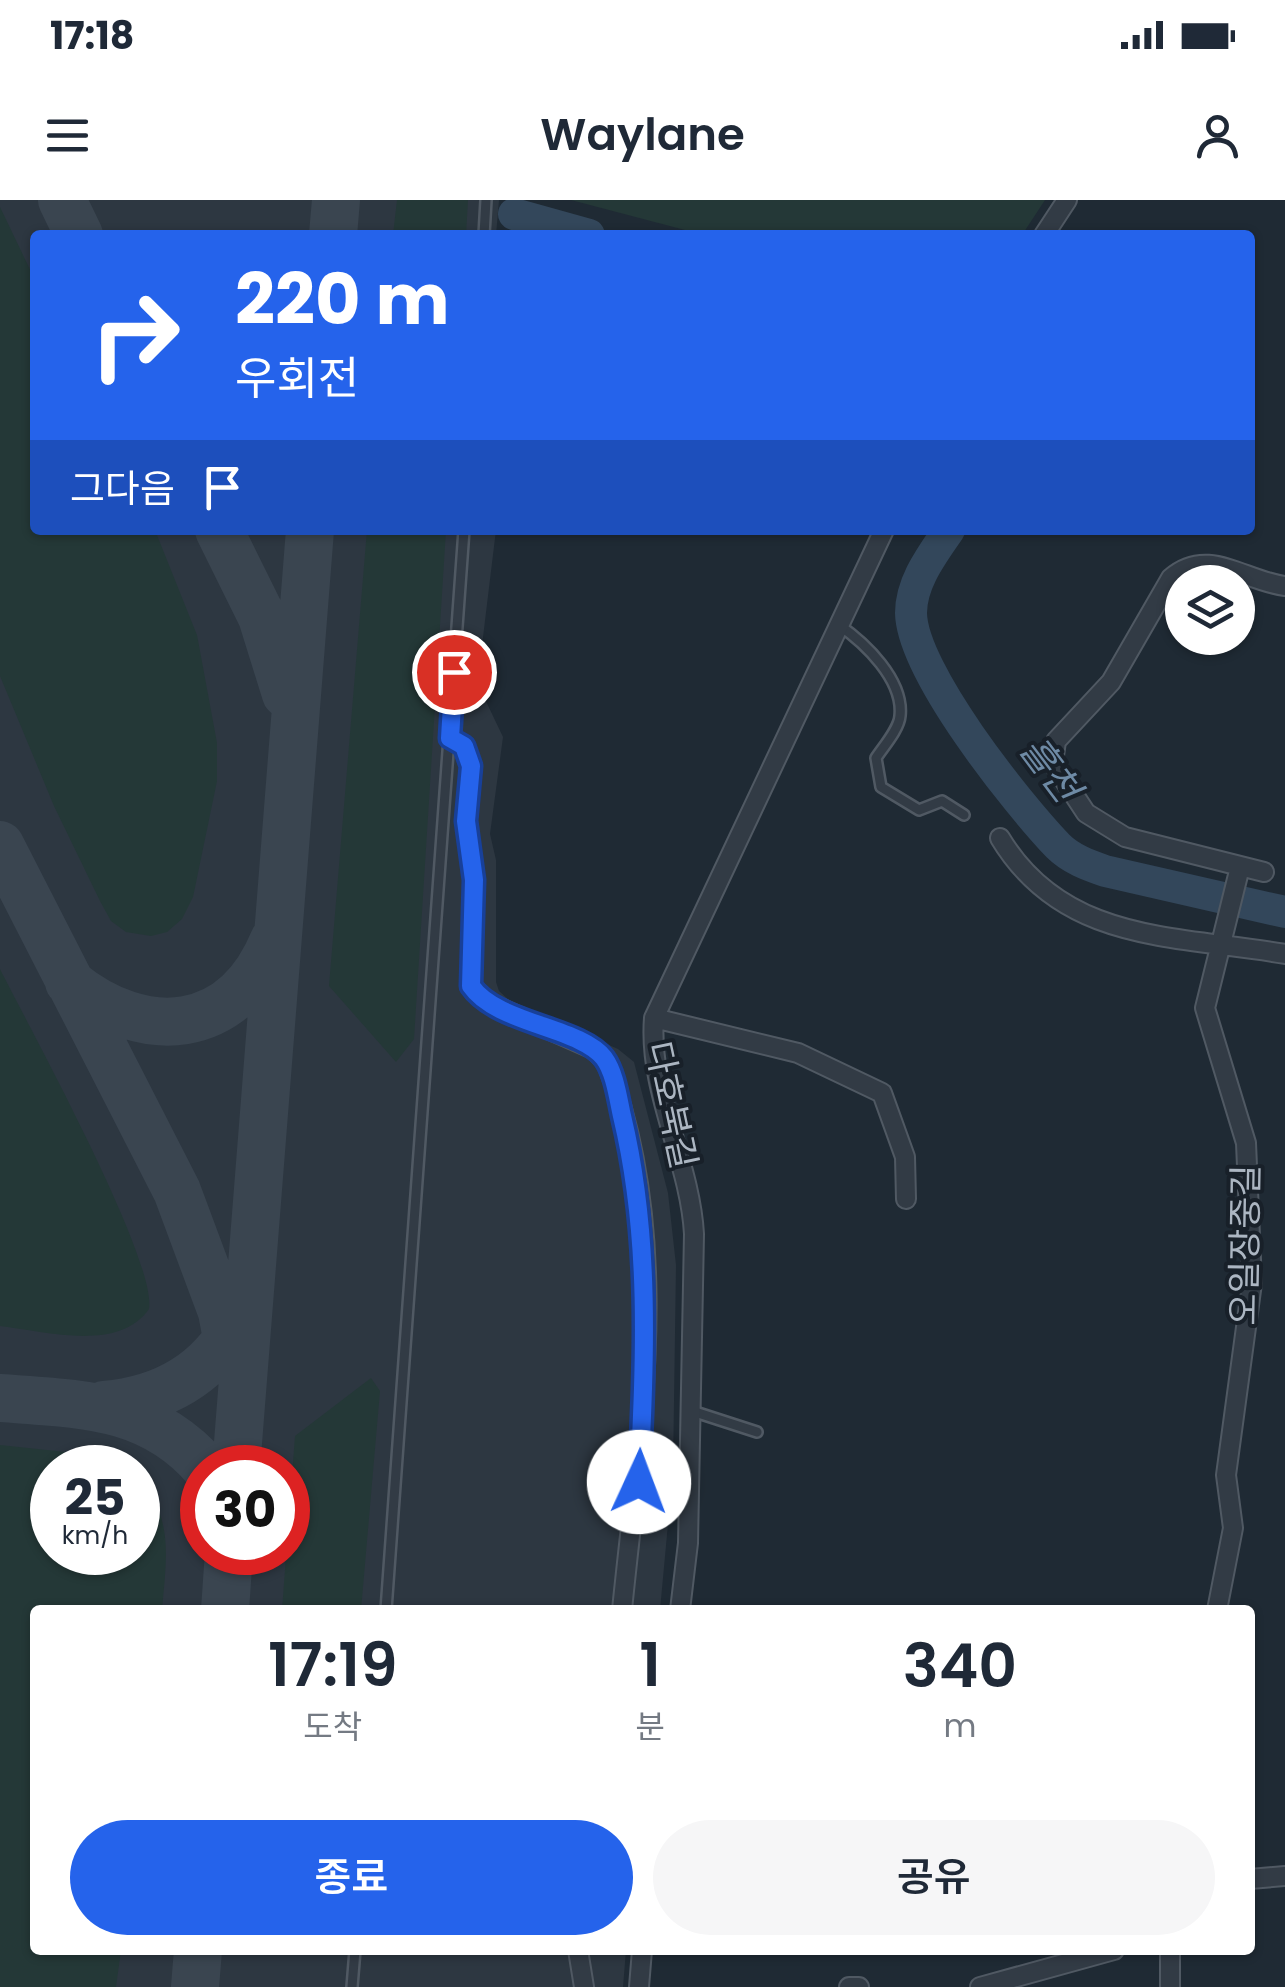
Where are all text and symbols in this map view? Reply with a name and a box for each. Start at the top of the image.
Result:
text: 17:18 [50,9,134,62]
text: Waylane [540,103,745,166]
icon: menu [40,108,95,163]
icon: person [1190,108,1245,163]
text: 220 m [235,250,450,349]
icon: right [70,270,200,400]
text: 우회전 [235,347,359,410]
icon: arrive [195,460,250,515]
text: 그다음 [70,462,175,515]
map controls [1165,565,1255,655]
button: layers [1165,565,1255,655]
pin [412,630,497,715]
icon: arrive [427,645,482,700]
water label: 흘천 [1008,725,1095,816]
street label: 다호북길 [634,1037,709,1173]
street label: 오일장중길 [1219,1164,1270,1326]
position arrow [587,1430,691,1534]
speed limit sign: 30 [180,1445,310,1575]
text: 25 [64,1462,126,1533]
text: km/h [62,1518,128,1553]
text: 17:19 [268,1623,398,1707]
text: 1 [639,1623,661,1707]
text: 340 [903,1624,1017,1708]
text: m [943,1703,976,1748]
text: 도착 [303,1704,362,1749]
text: 분 [635,1704,665,1749]
button: 종료 [70,1820,633,1935]
button: 공유 [653,1820,1215,1935]

